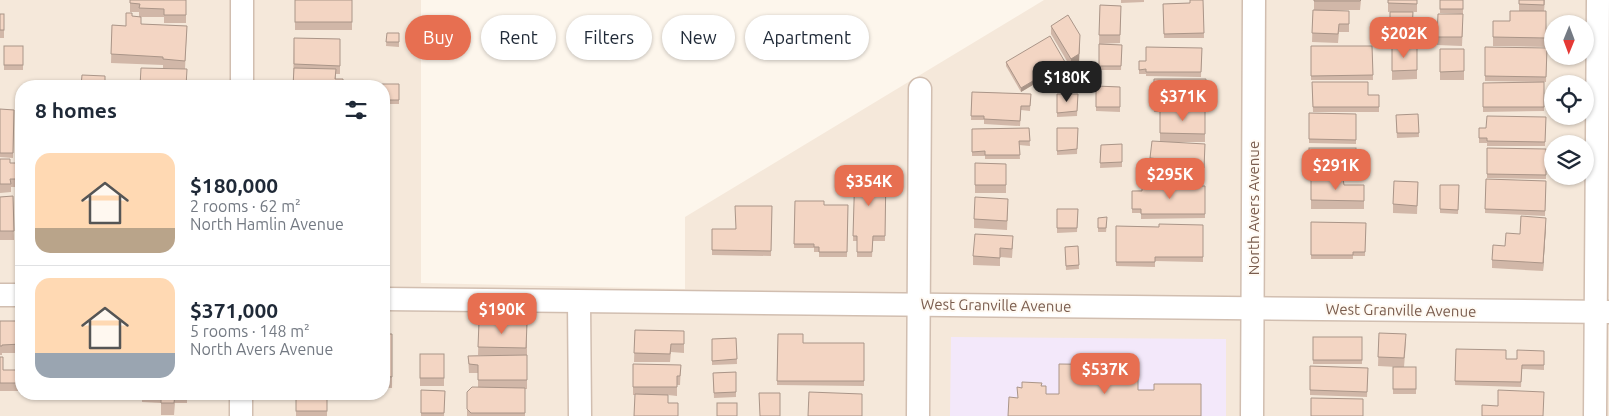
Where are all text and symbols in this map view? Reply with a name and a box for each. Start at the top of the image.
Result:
chip: Buy [405,15,471,60]
chip: Rent [481,15,556,60]
chip: Filters [566,15,652,60]
chip: New [662,15,735,60]
chip: Apartment [745,15,869,60]
north arrow [1544,15,1594,65]
map controls [1544,15,1594,185]
pin: $202K [1369,17,1439,59]
text: $202K [1381,24,1427,42]
pin: $180K [1032,61,1102,103]
text: $180K [1044,68,1090,86]
button: locate [1544,75,1594,125]
pin: $371K [1148,80,1218,122]
text: $371K [1160,87,1206,105]
icon: filters [342,96,370,124]
text: 8 homes [35,98,117,122]
button: layers [1544,135,1594,185]
street label: North Avers Avenue [1245,141,1262,275]
pin: $291K [1301,148,1371,191]
text: $291K [1313,156,1359,174]
pin: $295K [1135,158,1205,200]
pin: $354K [834,164,904,207]
text: $295K [1147,165,1193,183]
text: $354K [846,172,892,190]
icon: home [75,173,135,233]
text: $180,000 [190,173,278,197]
text: 2 rooms · 62 m² [190,197,301,215]
text: North Hamlin Avenue [190,215,344,233]
pin: $190K [467,292,537,335]
street label: West Granville Avenue [921,295,1071,315]
icon: home [75,298,135,358]
text: $371,000 [190,298,278,322]
text: $190K [479,300,525,318]
street label: West Granville Avenue [1326,300,1476,320]
text: 5 rooms · 148 m² [190,322,310,340]
text: North Avers Avenue [190,340,333,358]
pin: $537K [1070,352,1140,395]
text: $537K [1082,360,1128,378]

